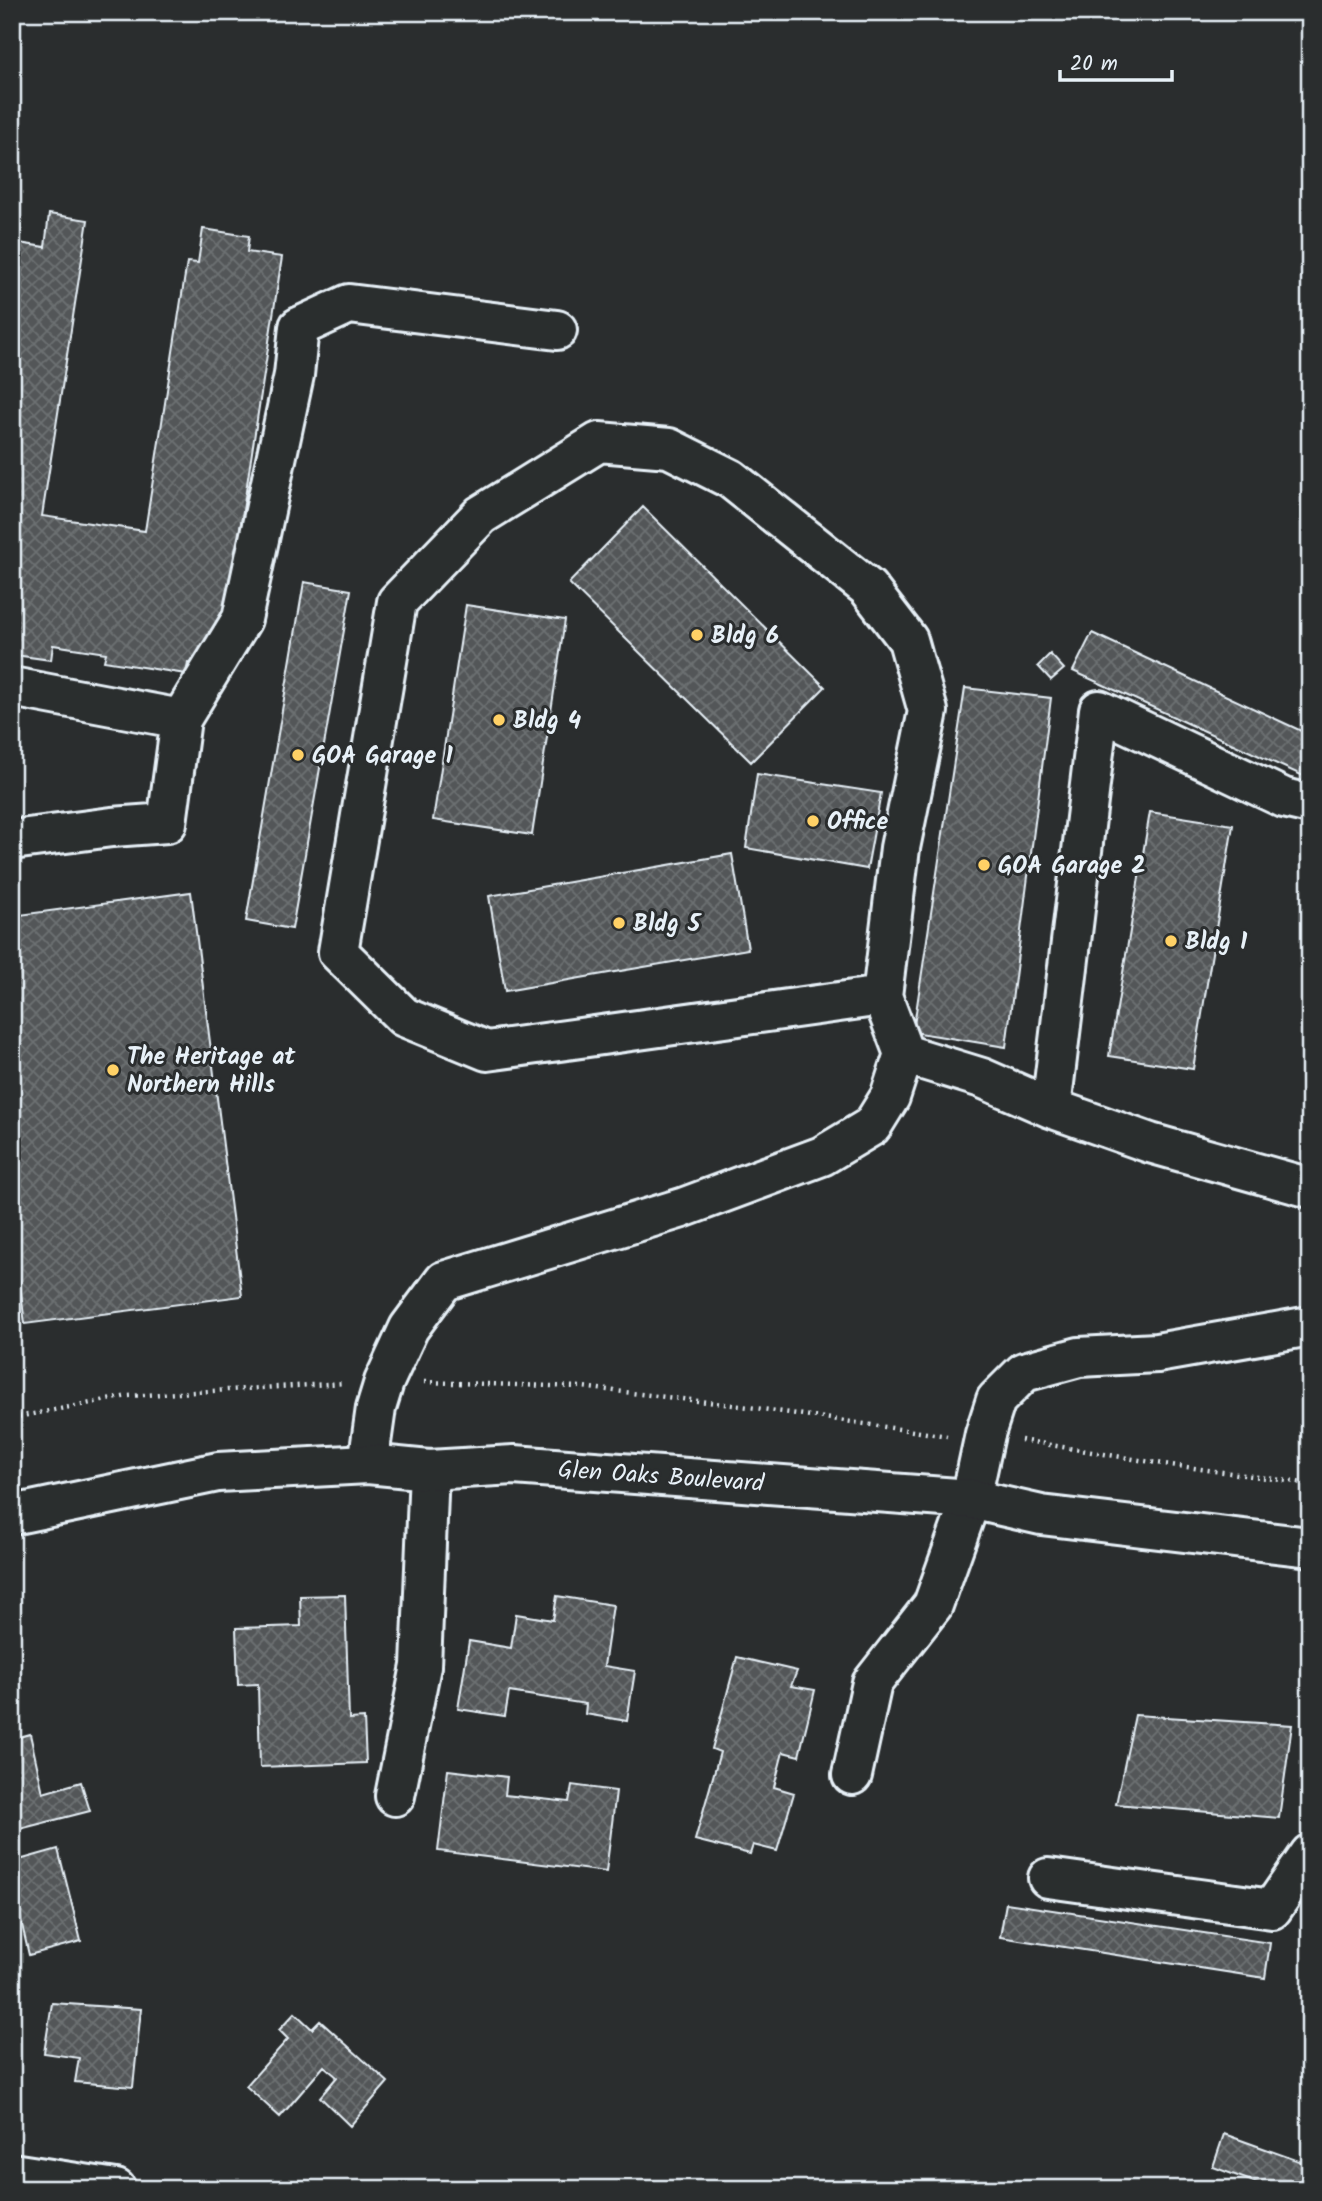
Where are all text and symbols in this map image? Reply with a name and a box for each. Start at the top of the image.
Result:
scale bar [1060,38,1172,82]
text: 20 m [1070,48,1118,81]
place label: Bldg 6 [711,617,779,656]
marker: Bldg 6 [689,627,705,643]
place label: Bldg 4 [513,702,581,741]
marker: Bldg 4 [491,712,507,728]
place label: GOA Garage 1 [312,737,454,776]
marker: GOA Garage 1 [290,747,306,763]
place label: Office [827,803,888,842]
marker: Office [805,813,821,829]
place label: GOA Garage 2 [998,847,1146,886]
marker: GOA Garage 2 [976,857,992,873]
place label: Bldg 5 [633,905,702,944]
marker: Bldg 5 [611,915,627,931]
place label: Bldg 1 [1185,923,1248,962]
marker: Bldg 1 [1163,933,1179,949]
place label: The Heritage at Northern Hills [127,1038,297,1105]
marker: The Heritage at Northern Hills [105,1062,121,1078]
street label: Glen Oaks Boulevard [557,1451,766,1504]

